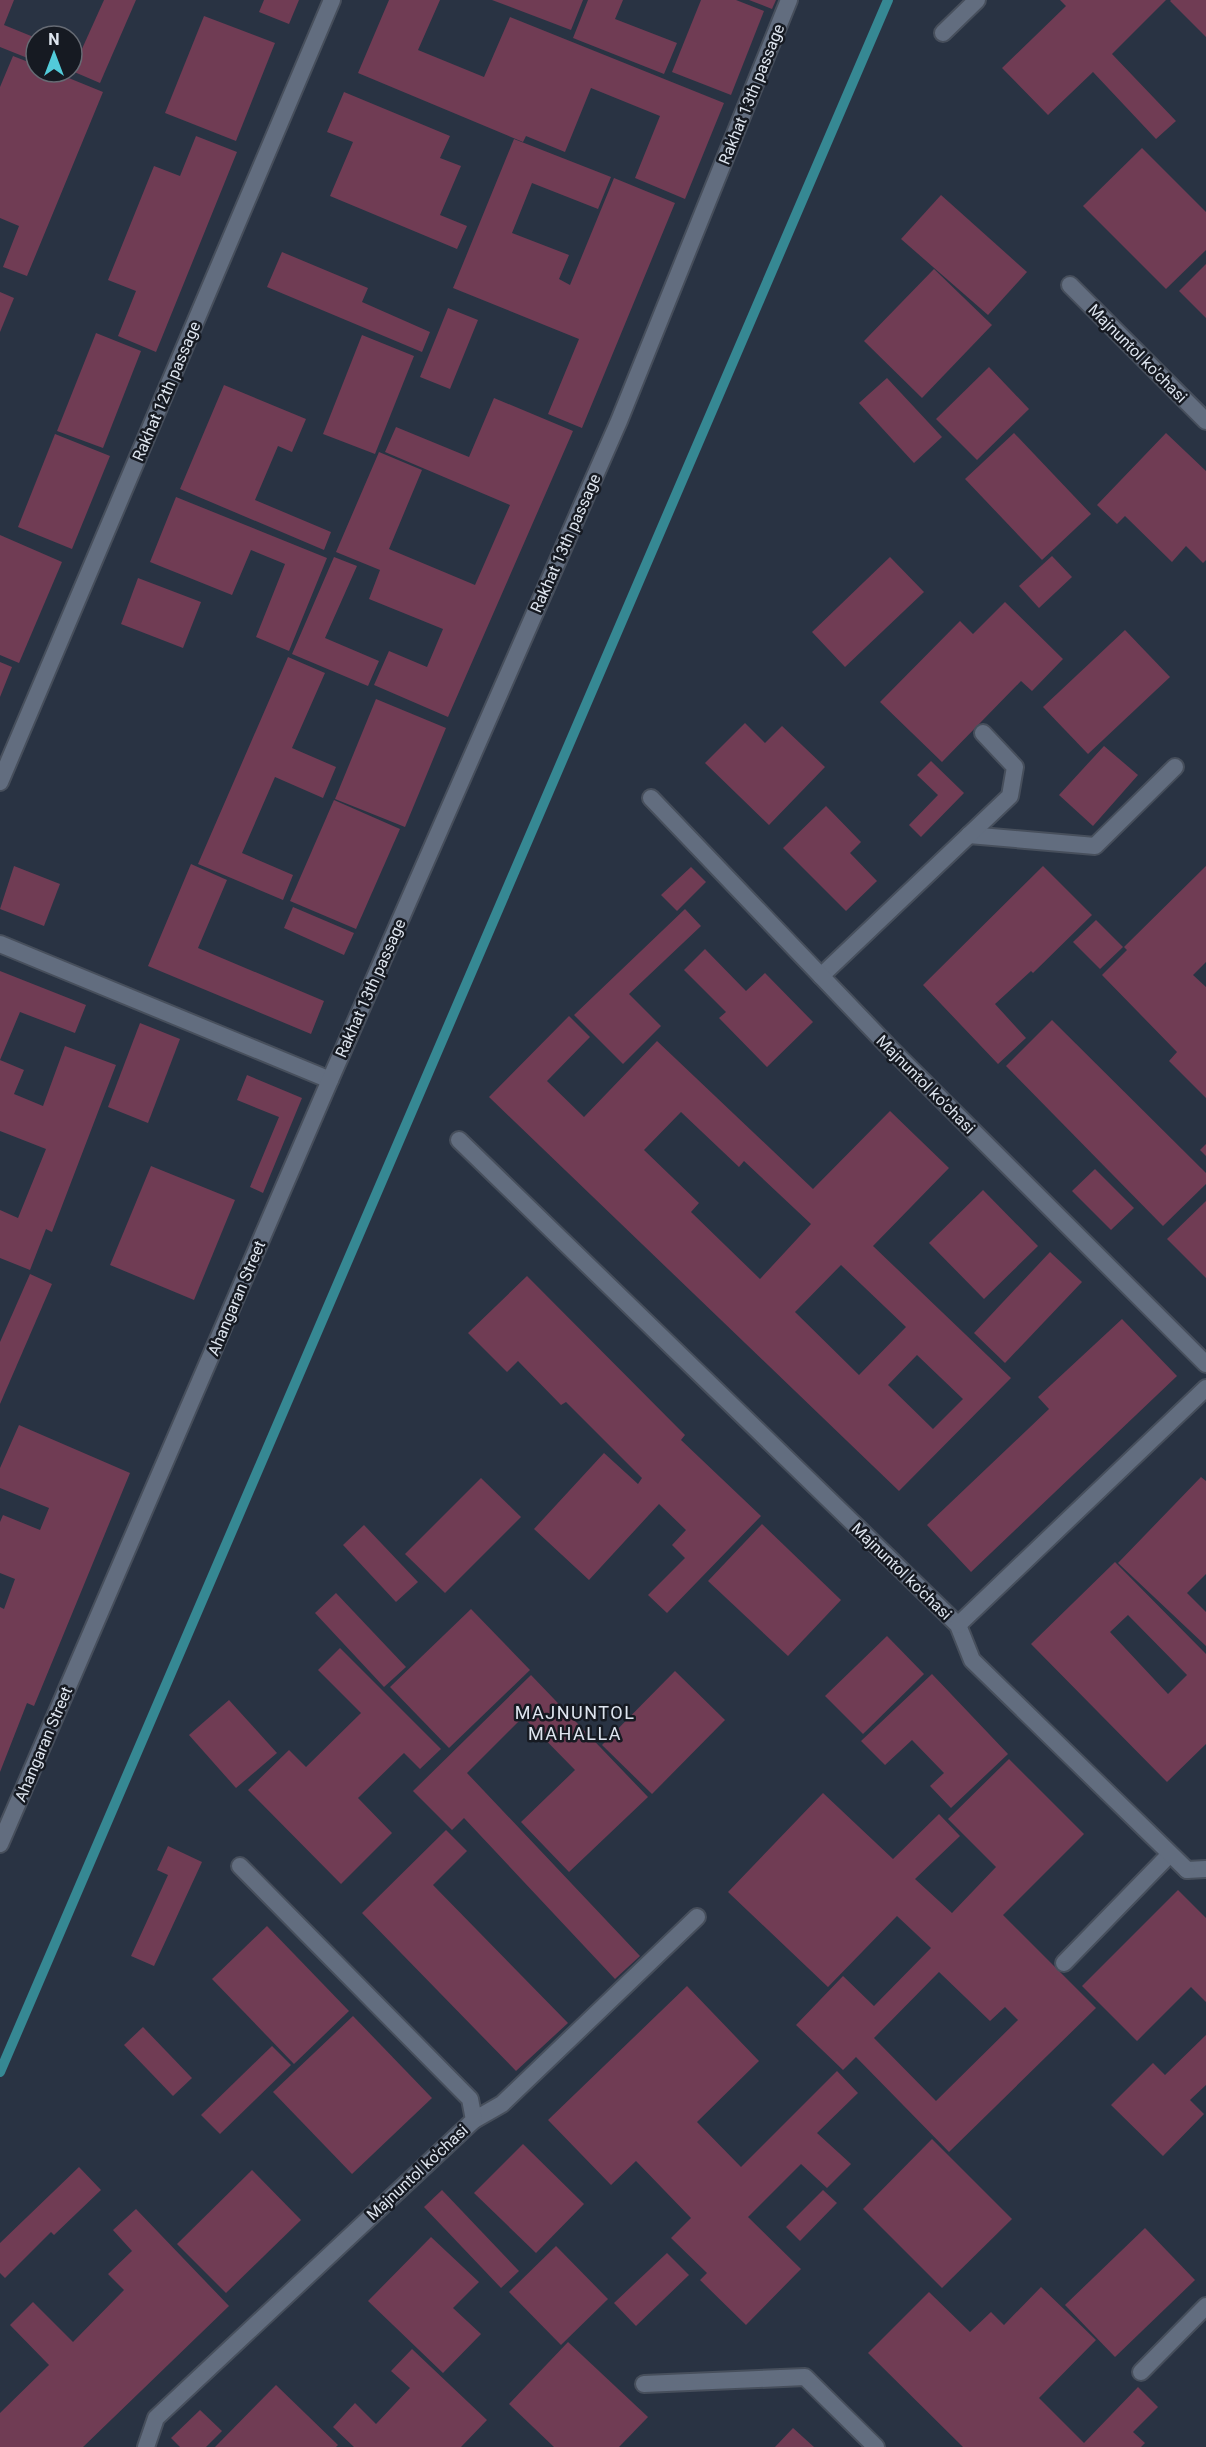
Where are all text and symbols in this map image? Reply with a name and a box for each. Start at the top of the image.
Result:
street label: Rakhat 13th passage [715,21,788,167]
north arrow [24,24,84,84]
text: N [48,30,60,49]
street label: Majnuntol ko'chasi [1084,300,1191,407]
street label: Rakhat 12th passage [128,319,204,464]
street label: Rakhat 13th passage [526,471,605,615]
street label: Rakhat 13th passage [331,916,410,1060]
street label: Majnuntol ko'chasi [872,1031,979,1138]
street label: Ahangaran Street [204,1238,269,1359]
street label: Majnuntol ko'chasi [848,1519,956,1624]
street label: Ahangaran Street [11,1684,76,1805]
district label: MAJNUNTOL MAHALLA [515,1702,635,1744]
street label: Majnuntol ko'chasi [363,2121,472,2224]

